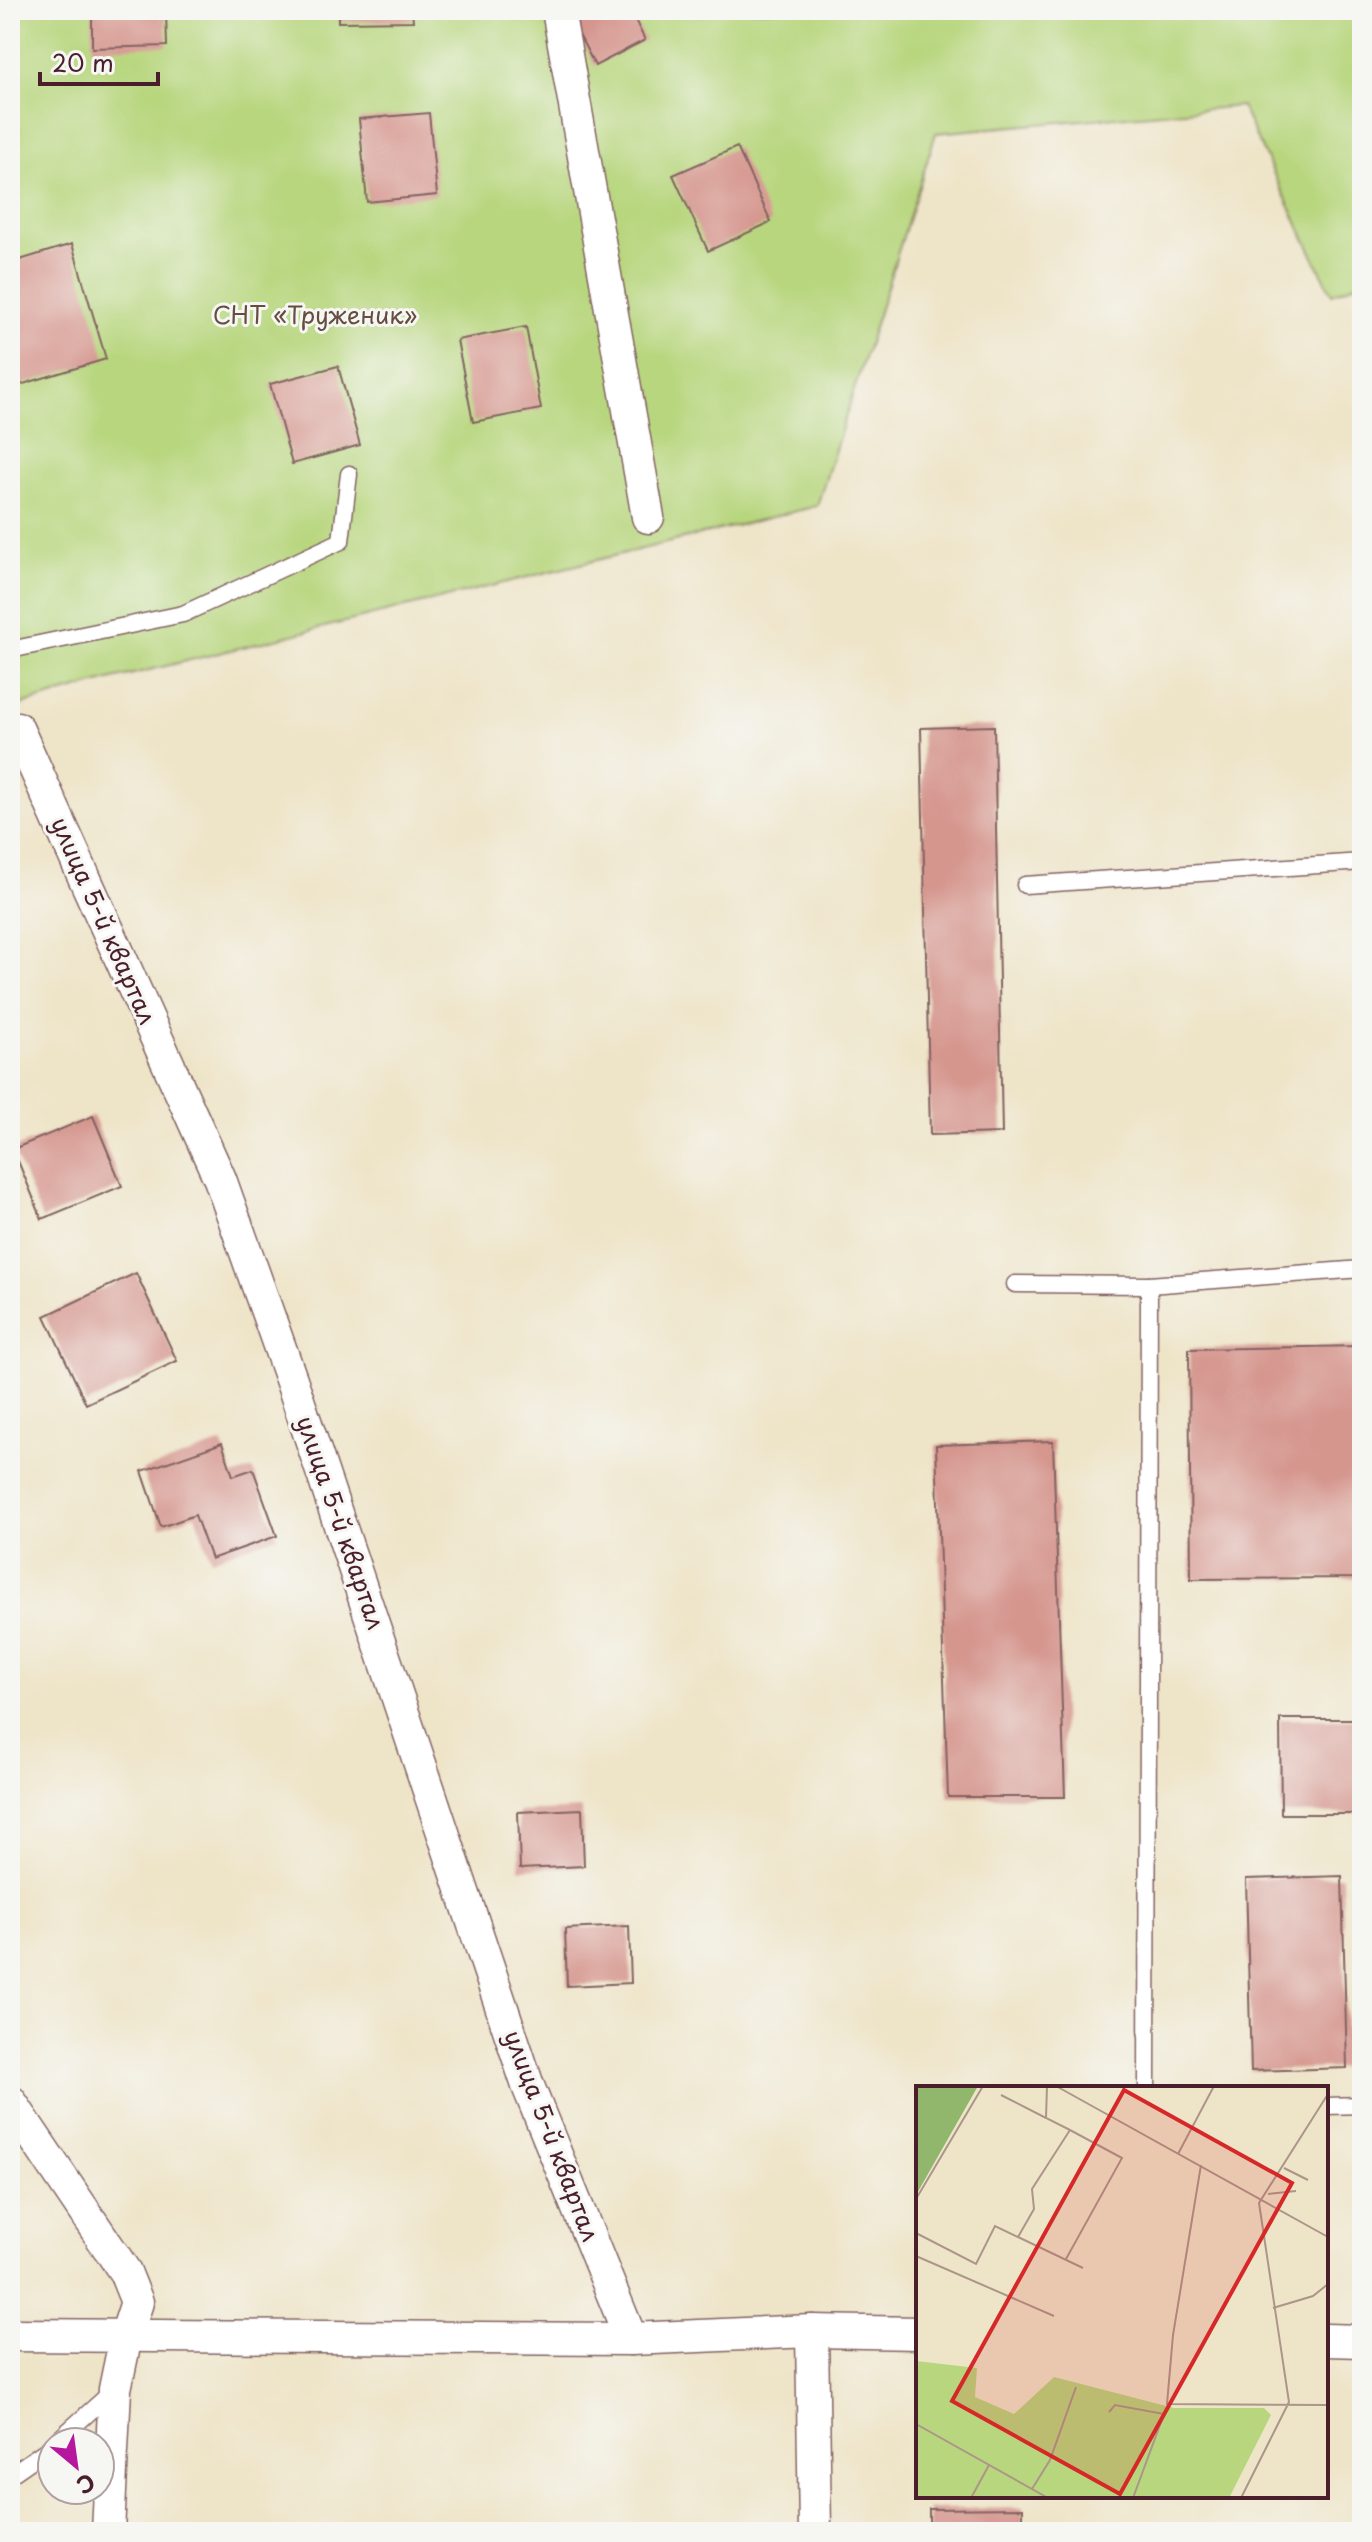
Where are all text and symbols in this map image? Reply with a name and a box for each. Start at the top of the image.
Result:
scale bar [40,36,158,86]
text: 20 m [52,44,114,80]
park label: СНТ «Труженик» [213,296,417,332]
street label: улица 5-й квартал [43,811,167,1030]
street label: улица 5-й квартал [288,1411,395,1634]
street label: улица 5-й квартал [496,2024,610,2246]
inset map [916,2086,1328,2498]
north arrow [36,2426,116,2506]
text: С [71,2466,102,2503]

